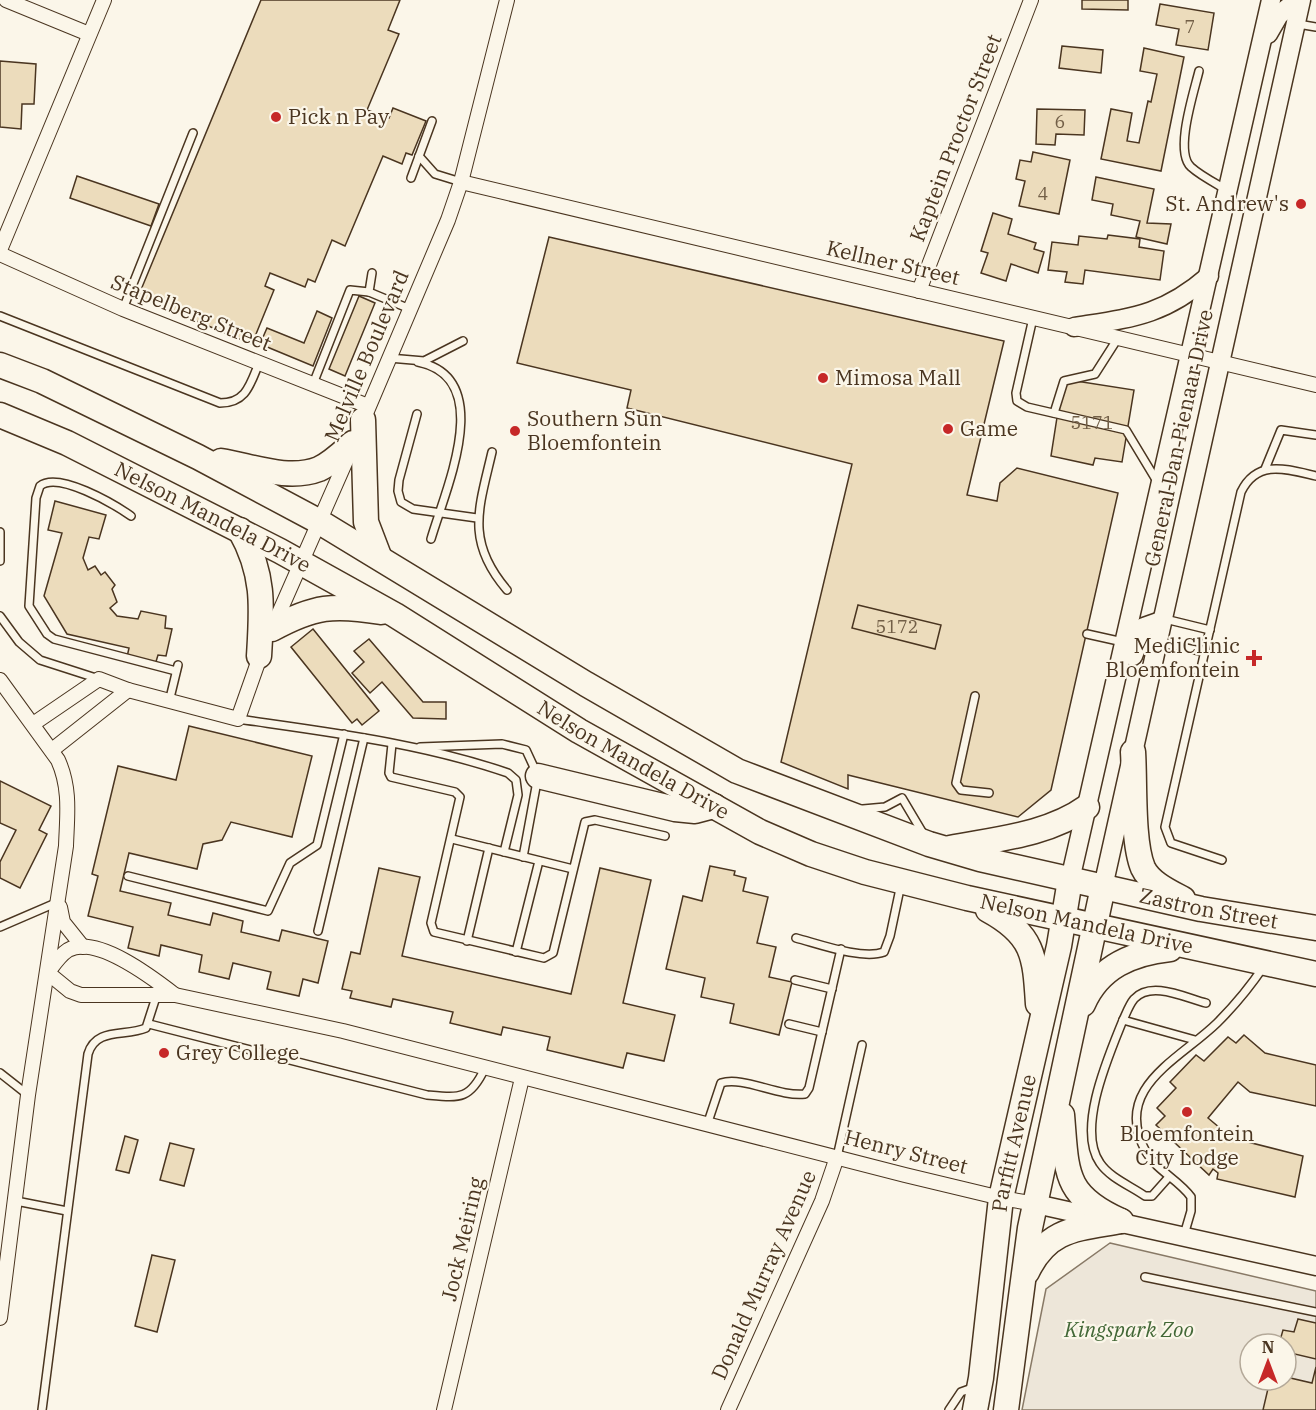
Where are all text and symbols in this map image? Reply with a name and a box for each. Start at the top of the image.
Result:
house number: 7 [1185,15,1195,38]
street label: Kaptein Proctor Street [903,30,1008,245]
place label: Pick n Pay [288,102,390,130]
marker: Pick n Pay [269,110,283,124]
house number: 6 [1055,110,1065,133]
house number: 4 [1038,182,1048,205]
place label: St. Andrew's [1165,189,1289,217]
marker: St. Andrew's [1294,197,1308,211]
street label: Kellner Street [824,233,963,291]
street label: Melville Boulevard [317,266,415,445]
street label: Stapelberg Street [107,267,276,357]
street label: General Dan Pienaar Drive [1137,307,1219,569]
place label: Mimosa Mall [835,363,961,391]
marker: Mimosa Mall [816,371,830,385]
place label: Southern Sun Bloemfontein [527,404,662,456]
house number: 5171 [1070,411,1114,434]
place label: Game [960,414,1018,442]
marker: Game [941,422,955,436]
marker: Southern Sun Bloemfontein [508,424,522,438]
street label: Nelson Mandela Drive [110,454,316,578]
house number: 5172 [875,615,919,638]
place label: MediClinic Bloemfontein [1105,631,1240,683]
marker: MediClinic Bloemfontein [1245,649,1263,667]
street label: Nelson Mandela Drive [532,693,735,825]
street label: Zastron Street [1137,880,1280,935]
street label: Nelson Mandela Drive [978,886,1196,960]
place label: Grey College [176,1038,299,1066]
marker: Grey College [157,1046,171,1060]
street label: Parfitt Avenue [985,1071,1042,1213]
marker: Bloemfontein City Lodge [1180,1105,1194,1119]
place label: Bloemfontein City Lodge [1120,1119,1254,1171]
street label: Henry Street [842,1122,971,1180]
street label: Donald Murray Avenue [704,1165,822,1384]
street label: Jock Meiring [434,1174,490,1303]
park label: Kingspark Zoo [1063,1315,1194,1343]
north arrow [1238,1332,1298,1392]
text: N [1262,1337,1274,1357]

